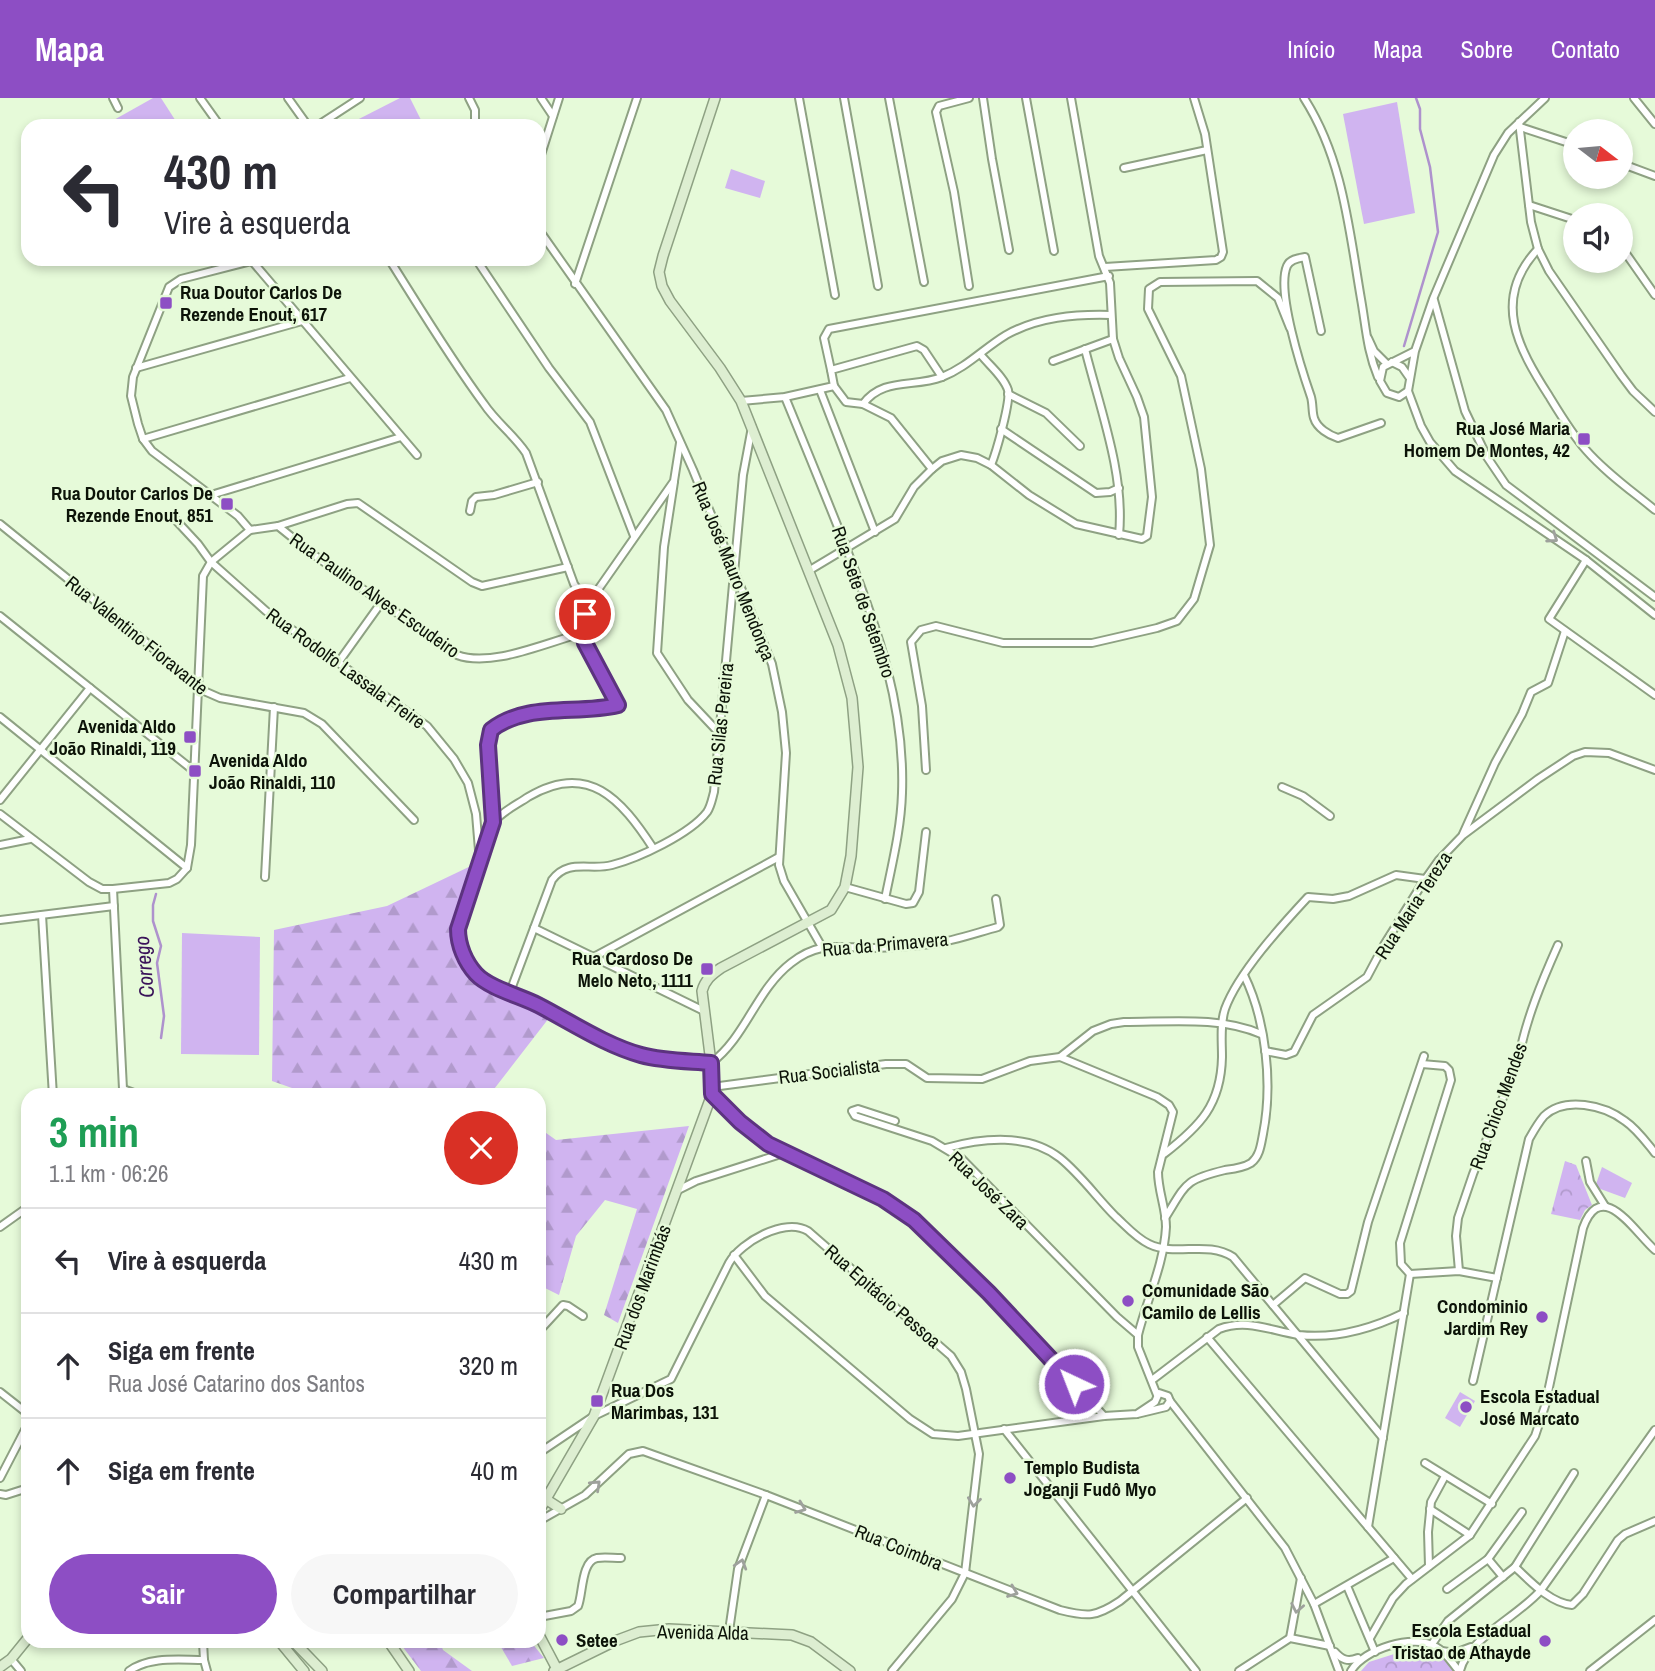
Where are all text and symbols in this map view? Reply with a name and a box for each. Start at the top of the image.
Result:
text: Mapa [35,27,104,71]
text: Início [1287,33,1335,65]
text: Mapa [1373,33,1423,65]
text: Sobre [1461,33,1513,65]
text: Contato [1551,33,1620,65]
north arrow [1563,119,1633,189]
map controls [1563,119,1633,273]
text: 430 m [164,138,278,204]
icon: left [49,147,140,238]
text: Vire à esquerda [164,201,350,244]
button: sound [1563,203,1633,273]
place label: Rua Doutor Carlos De Rezende Enout, 617 [180,279,342,327]
marker: Rua Doutor Carlos De Rezende Enout, 617 [158,295,174,311]
place label: Rua José Maria Homem De Montes, 42 [1404,415,1570,463]
marker: Rua José Maria Homem De Montes, 42 [1576,431,1592,447]
street label: Rua José Mauro Mendonça [686,477,782,665]
place label: Rua Doutor Carlos De Rezende Enout, 851 [51,480,213,528]
marker: Rua Doutor Carlos De Rezende Enout, 851 [219,496,235,512]
street label: Rua Sete de Setembro [826,523,902,681]
street label: Rua Paulino Alves Escudeiro [285,526,465,664]
one-way arrow [1545,530,1558,542]
street label: Rua Valentino Fioravante [60,569,214,701]
pin [555,584,615,644]
icon: arrive [566,595,604,633]
street label: Rua Rodolfo Lassala Freire [261,601,431,735]
street label: Rua Silas Pereira [701,661,739,787]
place label: Avenida Aldo João Rinaldi, 119 [50,713,176,761]
marker: Avenida Aldo João Rinaldi, 119 [182,729,198,745]
place label: Avenida Aldo João Rinaldi, 110 [209,747,336,795]
marker: Avenida Aldo João Rinaldi, 110 [187,763,203,779]
street label: Rua Maria Tereza [1368,846,1458,964]
street label: Rua da Primavera [821,926,949,962]
water label: Corrego [127,935,161,999]
place label: Rua Cardoso De Melo Neto, 1111 [572,945,693,993]
marker: Rua Cardoso De Melo Neto, 1111 [699,961,715,977]
street label: Rua Chico Mendes [1463,1039,1533,1173]
street label: Rua Socialista [777,1052,881,1090]
text: 3 min [49,1104,139,1160]
button: close [444,1111,518,1185]
street label: Rua José Zara [943,1145,1035,1235]
text: 1.1 km · 06:26 [49,1158,169,1189]
street label: Rua dos Marimbás [607,1221,677,1353]
street label: Rua Epitácio Pessoa [819,1238,947,1354]
icon: left [49,1242,87,1280]
text: Vire à esquerda [108,1243,266,1278]
text: 430 m [459,1243,518,1278]
place label: Comunidade São Camilo de Lellis [1142,1277,1269,1325]
marker: Comunidade São Camilo de Lellis [1120,1293,1136,1309]
place label: Condominio Jardim Rey [1437,1293,1528,1341]
marker: Condominio Jardim Rey [1534,1309,1550,1325]
text: Siga em frente [108,1333,255,1368]
icon: ahead [49,1347,87,1385]
position arrow [1037,1347,1111,1421]
text: 320 m [459,1348,518,1383]
text: Rua José Catarino dos Santos [108,1368,365,1399]
place label: Rua Dos Marimbas, 131 [611,1377,719,1425]
place label: Escola Estadual José Marcato [1480,1383,1600,1431]
marker: Rua Dos Marimbas, 131 [589,1393,605,1409]
marker: Escola Estadual José Marcato [1458,1399,1474,1415]
icon: ahead [49,1452,87,1490]
text: Siga em frente [108,1453,255,1488]
text: 40 m [471,1453,518,1488]
place label: Templo Budista Joganji Fudô Myo [1024,1454,1156,1502]
marker: Templo Budista Joganji Fudô Myo [1002,1470,1018,1486]
one-way arrow [588,1480,601,1493]
one-way arrow [967,1496,982,1508]
one-way arrow [795,1500,807,1514]
street label: Rua Coimbra [851,1518,947,1577]
button: Sair [49,1554,277,1634]
button: Compartilhar [291,1554,518,1634]
one-way arrow [732,1559,747,1571]
one-way arrow [1006,1583,1018,1597]
one-way arrow [1290,1602,1305,1614]
place label: Escola Estadual Tristao de Athayde [1392,1617,1531,1665]
street label: Avenida Alda [656,1618,749,1646]
place label: Setee [576,1627,618,1653]
marker: Setee [554,1632,570,1648]
marker: Escola Estadual Tristao de Athayde [1537,1633,1553,1649]

